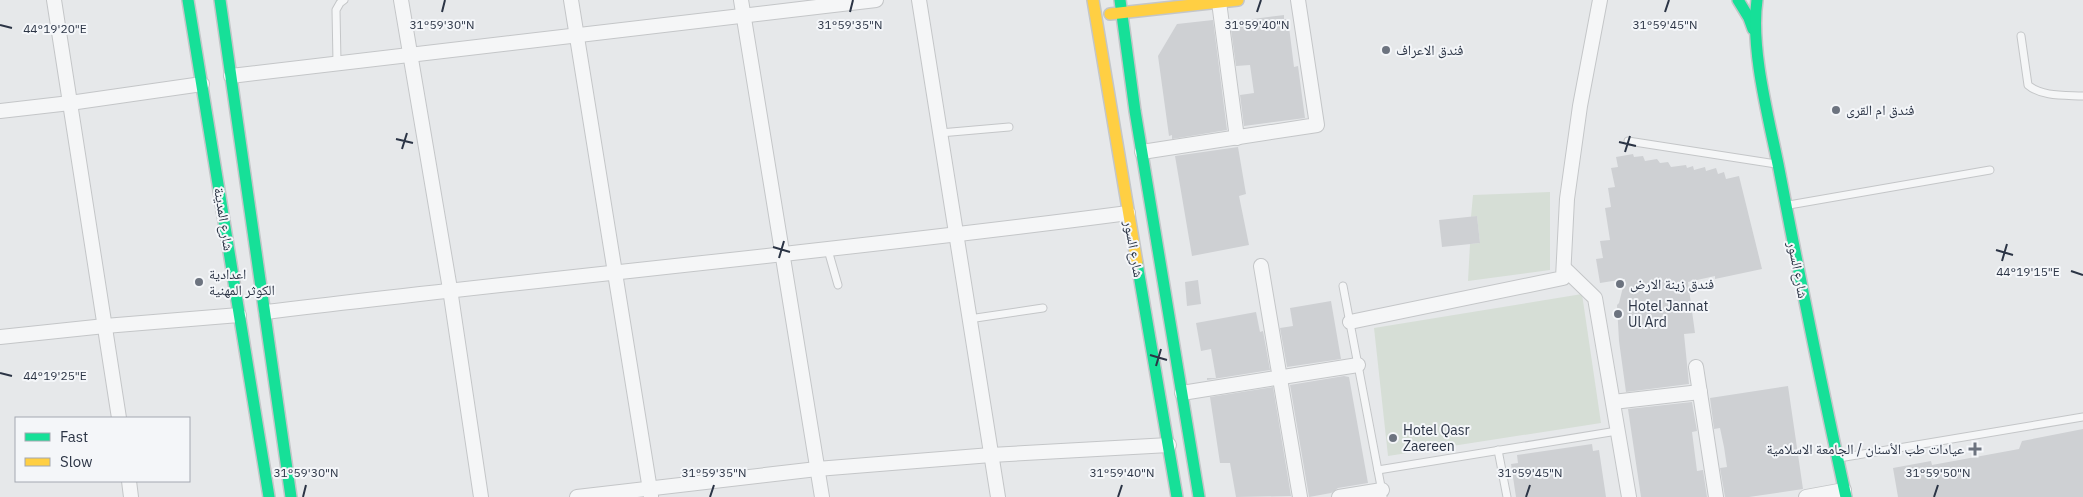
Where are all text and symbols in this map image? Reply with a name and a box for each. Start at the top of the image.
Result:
text: 31°59'30"N [409,17,475,32]
text: 31°59'35"N [817,17,883,32]
text: 31°59'40"N [1224,17,1290,32]
text: 31°59'45"N [1632,17,1698,32]
text: 44°19'20"E [23,21,87,36]
place label: فندق الاعراف [1396,41,1464,59]
marker: فندق الاعراف [1380,44,1392,56]
place label: فندق ام القرى [1846,101,1915,120]
marker: فندق ام القرى [1830,104,1842,116]
street label: شارع المدينة [209,186,238,252]
street label: شارع السور [1119,218,1148,279]
street label: شارع السور [1783,239,1812,300]
text: 44°19'15"E [1996,264,2060,279]
place label: اعدادية الكوثر المهنية [209,265,275,299]
place label: فندق زينة الارض [1630,275,1714,293]
marker: اعدادية الكوثر المهنية [193,276,205,288]
marker: فندق زينة الارض [1614,278,1626,290]
place label: Hotel Jannat Ul Ard [1628,297,1708,331]
marker: Hotel Jannat Ul Ard [1612,308,1624,320]
text: 44°19'25"E [23,368,87,383]
legend [15,417,190,482]
place label: Hotel Qasr Zaereen [1403,421,1470,455]
text: Fast [60,427,88,446]
marker: Hotel Qasr Zaereen [1387,432,1399,444]
place label: عيادات طب الأسنان / الجامعة الاسلامية [1766,440,1964,458]
marker: عيادات طب الأسنان / الجامعة الاسلامية [1968,442,1982,456]
text: Slow [60,452,93,471]
text: 31°59'30"N [273,465,339,480]
text: 31°59'35"N [681,465,747,480]
text: 31°59'40"N [1089,465,1155,480]
text: 31°59'45"N [1497,465,1563,480]
text: 31°59'50"N [1905,465,1971,480]

